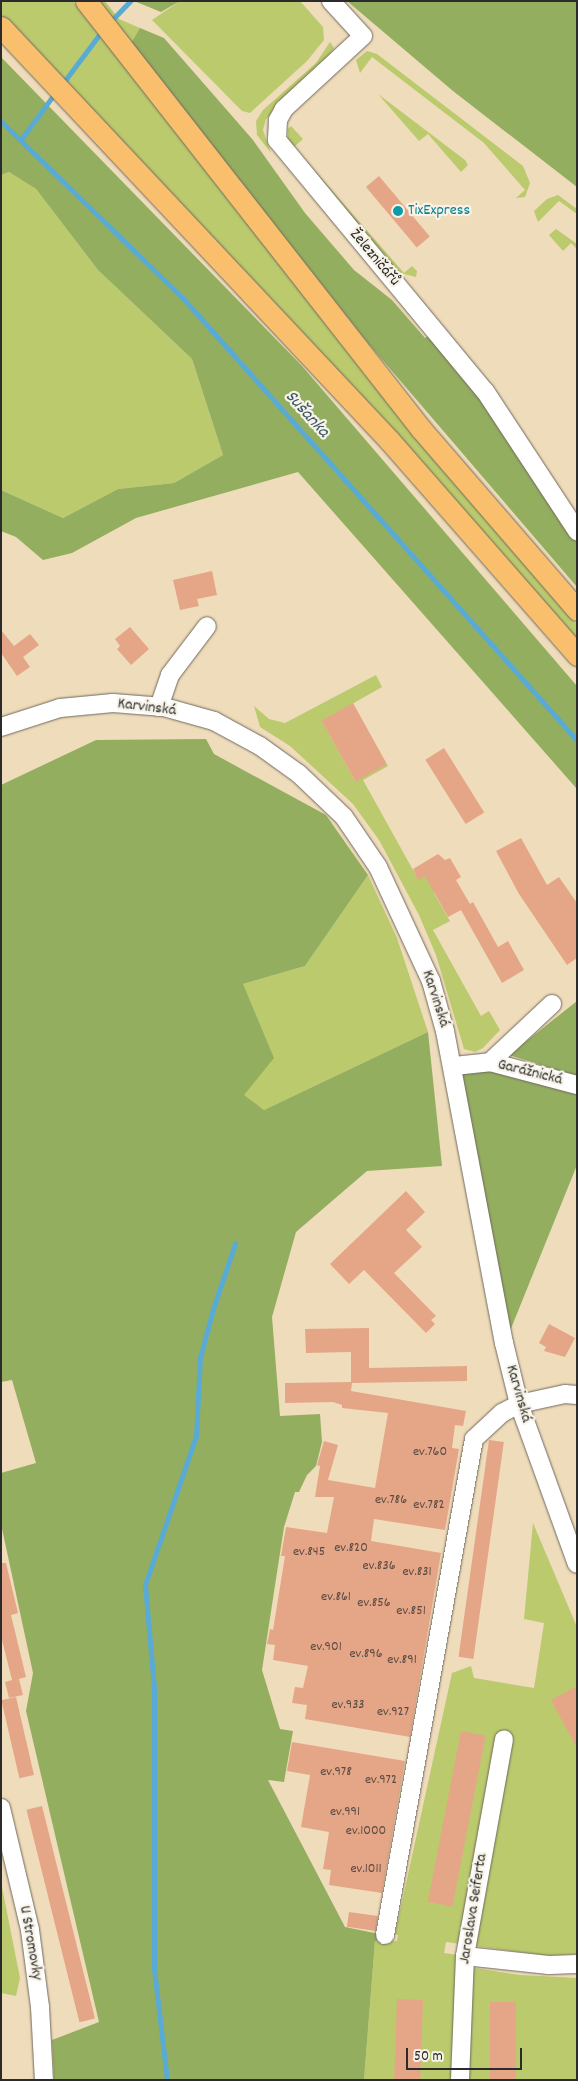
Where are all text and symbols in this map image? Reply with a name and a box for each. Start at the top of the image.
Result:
place label: TixExpress [408,201,470,221]
marker: TixExpress [392,205,404,217]
street label: Železničářů [345,226,403,290]
water label: Sušanka [279,387,333,443]
street label: Karvinská [116,695,178,721]
street label: Karvinská [417,968,453,1030]
street label: Garážnická [495,1056,565,1090]
street label: Karvinská [501,1363,535,1425]
house number: ev.760 [413,1444,447,1460]
house number: ev.786 [375,1492,407,1508]
house number: ev.782 [413,1497,445,1513]
house number: ev.820 [334,1540,368,1556]
house number: ev.845 [293,1544,325,1560]
house number: ev.836 [362,1558,396,1574]
house number: ev.831 [402,1564,432,1580]
house number: ev.861 [321,1589,351,1605]
house number: ev.856 [357,1595,391,1611]
house number: ev.851 [396,1603,426,1619]
house number: ev.901 [310,1639,342,1655]
house number: ev.896 [349,1646,383,1662]
house number: ev.891 [387,1652,417,1668]
house number: ev.933 [331,1697,365,1713]
house number: ev.927 [377,1704,409,1720]
house number: ev.978 [320,1764,352,1780]
house number: ev.972 [365,1772,397,1788]
house number: ev.991 [330,1804,360,1820]
house number: ev.1000 [346,1823,386,1839]
street label: Jaroslava Seiferta [456,1853,492,1965]
house number: ev.1011 [350,1861,382,1877]
street label: U Stromovky [14,1904,46,1982]
scale bar [408,2038,524,2070]
text: 50 m [414,2046,443,2068]

